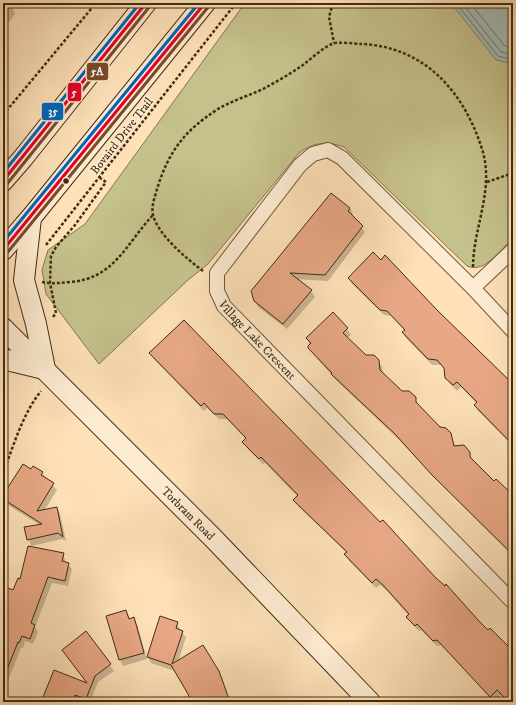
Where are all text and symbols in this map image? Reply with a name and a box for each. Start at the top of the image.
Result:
line badge: 5A [86,62,109,81]
text: 5A [90,65,104,79]
line badge: 5 [67,82,82,102]
text: 5 [70,86,77,100]
street label: Bovaird Drive Trail [87,94,157,177]
line badge: 35 [41,102,64,121]
text: 35 [48,105,58,119]
unlabelled marker [61,176,71,186]
street label: Village Lake Crescent [215,297,299,383]
street label: Torbram Road [158,483,218,543]

